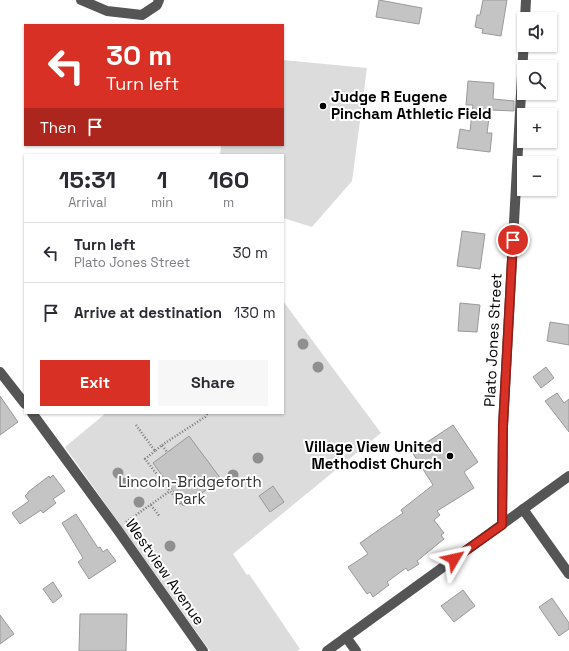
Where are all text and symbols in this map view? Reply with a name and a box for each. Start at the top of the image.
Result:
map controls [517,12,557,196]
button: sound [517,12,557,52]
text: 30 m [106,37,172,73]
icon: left [40,40,92,92]
button: search [517,60,557,100]
text: Turn left [106,72,179,95]
place label: Judge R Eugene Pincham Athletic Field [331,87,492,123]
marker: Judge R Eugene Pincham Athletic Field [318,101,328,111]
button: + [517,108,557,148]
icon: arrive [84,116,106,138]
text: Then [40,118,76,137]
button: − [517,156,557,196]
text: 15:31 [59,164,116,195]
text: 1 [157,164,168,195]
text: 160 [208,164,249,195]
text: Arrival [68,194,107,211]
text: min [151,194,173,211]
text: m [223,194,234,211]
pin [496,223,530,257]
icon: arrive [502,229,524,251]
text: Turn left [74,235,136,254]
icon: left [40,242,62,264]
text: 30 m [233,243,268,262]
text: Plato Jones Street [74,254,190,271]
street label: Plato Jones Street [480,272,506,407]
icon: arrive [40,302,62,324]
text: Arrive at destination [74,303,222,322]
text: 130 m [234,303,276,322]
button: Exit [40,360,150,406]
button: Share [158,360,268,406]
place label: Village View United Methodist Church [305,437,442,473]
marker: Village View United Methodist Church [445,451,455,461]
park label: Lincoln-Bridgeforth Park [118,472,262,508]
street label: Westview Avenue [122,515,209,629]
position arrow [433,538,475,580]

